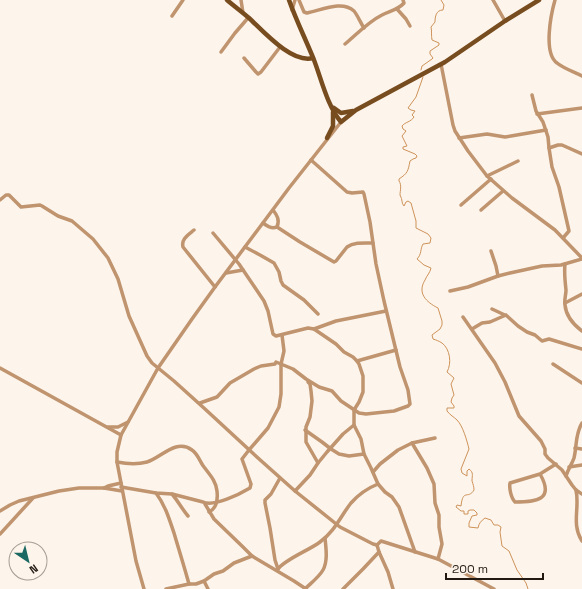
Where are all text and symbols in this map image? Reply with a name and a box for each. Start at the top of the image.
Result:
north arrow [8,541,48,581]
scale bar [446,555,543,581]
text: N [27,561,41,577]
text: 200 m [452,561,488,577]

